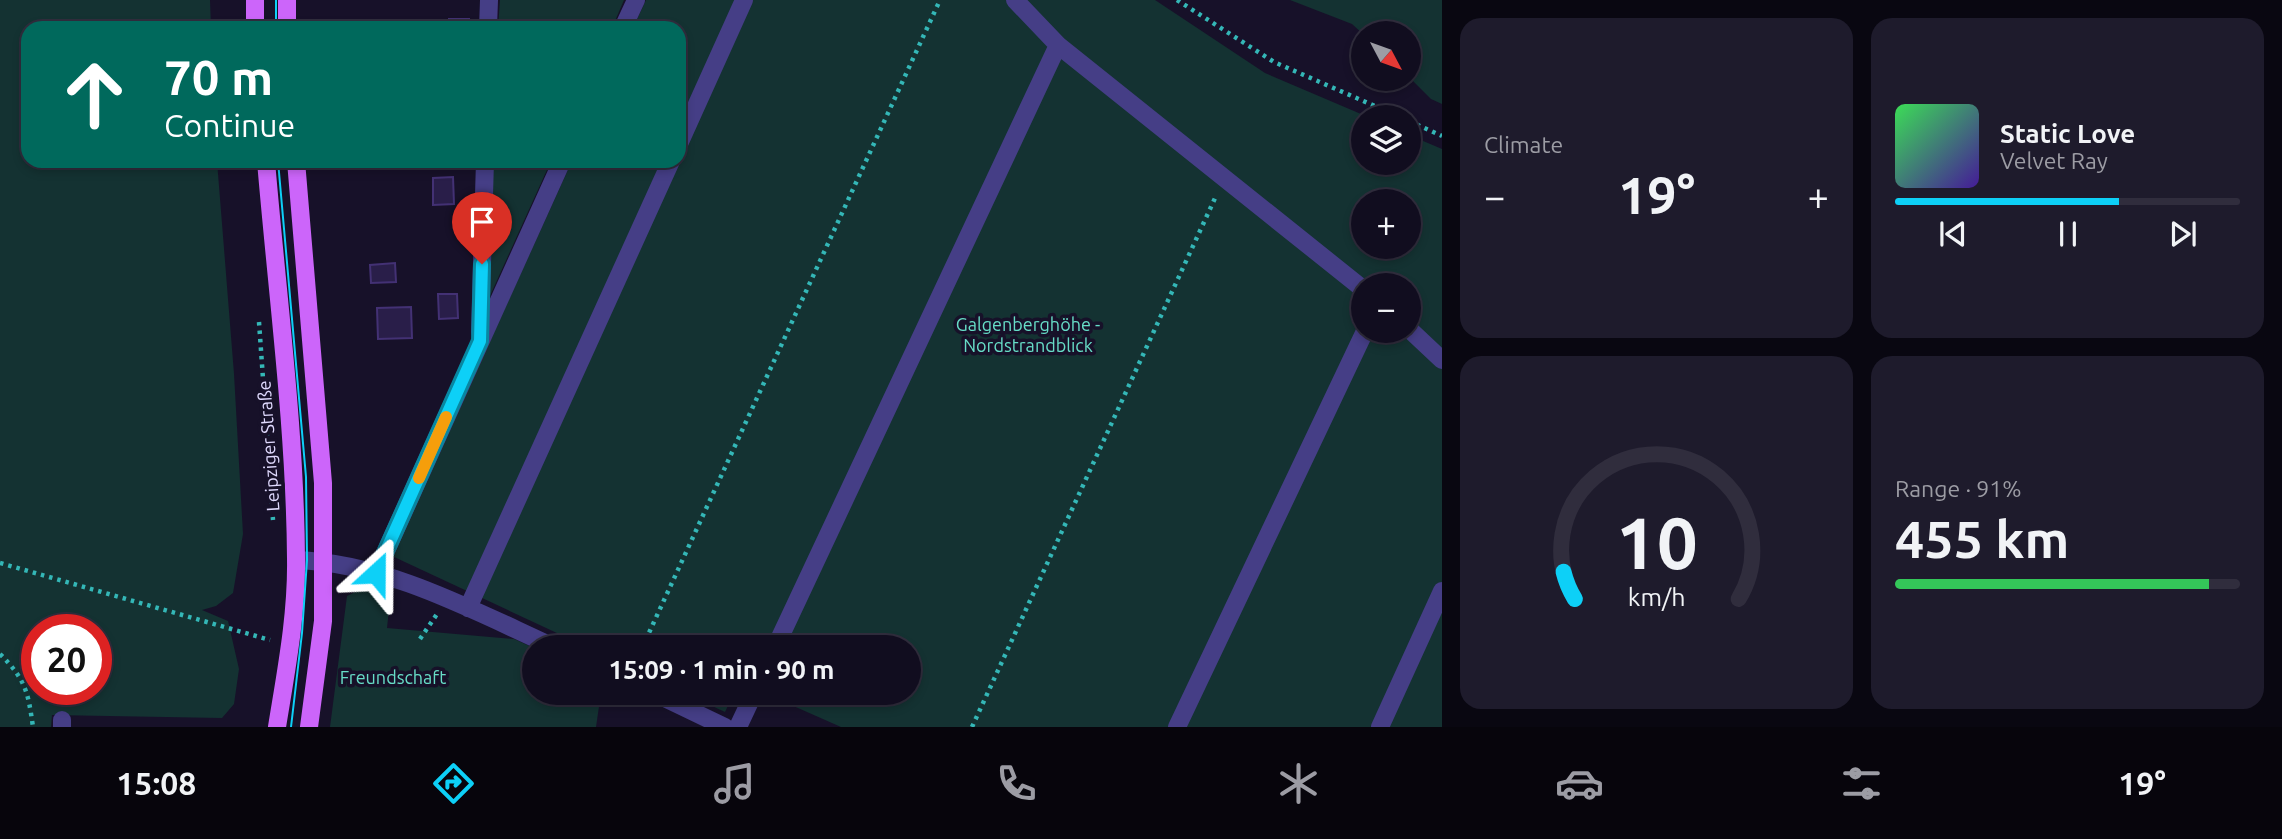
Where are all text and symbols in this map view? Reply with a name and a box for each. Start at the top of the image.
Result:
north arrow [1351,21,1421,91]
map controls [1351,21,1421,343]
icon: ahead [49,49,140,140]
text: 70 m [164,49,273,104]
button: layers [1351,105,1421,175]
text: Continue [164,107,295,143]
text: Static Love [2000,119,2135,148]
text: Climate [1484,132,1563,157]
text: Velvet Ray [2000,148,2108,173]
text: 19° [1618,166,1695,224]
text: − [1484,175,1505,217]
text: + [1808,175,1829,217]
button: + [1351,189,1421,259]
pin [452,192,512,264]
icon: arrive [463,203,501,241]
icon: previous [1934,215,1972,253]
icon: pause [2049,215,2087,253]
icon: next [2164,215,2202,253]
button: − [1351,273,1421,343]
park label: Galgenberghöhe - Nordstrandblick [956,314,1100,355]
street label: Leipziger Straße [253,380,283,512]
text: Range · 91% [1895,476,2022,501]
text: 10 [1615,501,1698,583]
text: 455 km [1895,510,2069,568]
position arrow [339,536,413,610]
text: km/h [1628,582,1685,610]
speed limit sign: 20 [21,614,112,705]
text: 15:09 · 1 min · 90 m [608,655,835,684]
park label: Freundschaft [340,667,446,687]
icon: directions [429,759,478,808]
icon: music [710,759,759,808]
icon: phone [992,759,1041,808]
icon: climate [1274,759,1323,808]
icon: car [1555,759,1604,808]
icon: filters [1837,759,1886,808]
text: 15:08 [116,765,196,801]
text: 19° [2118,765,2166,801]

